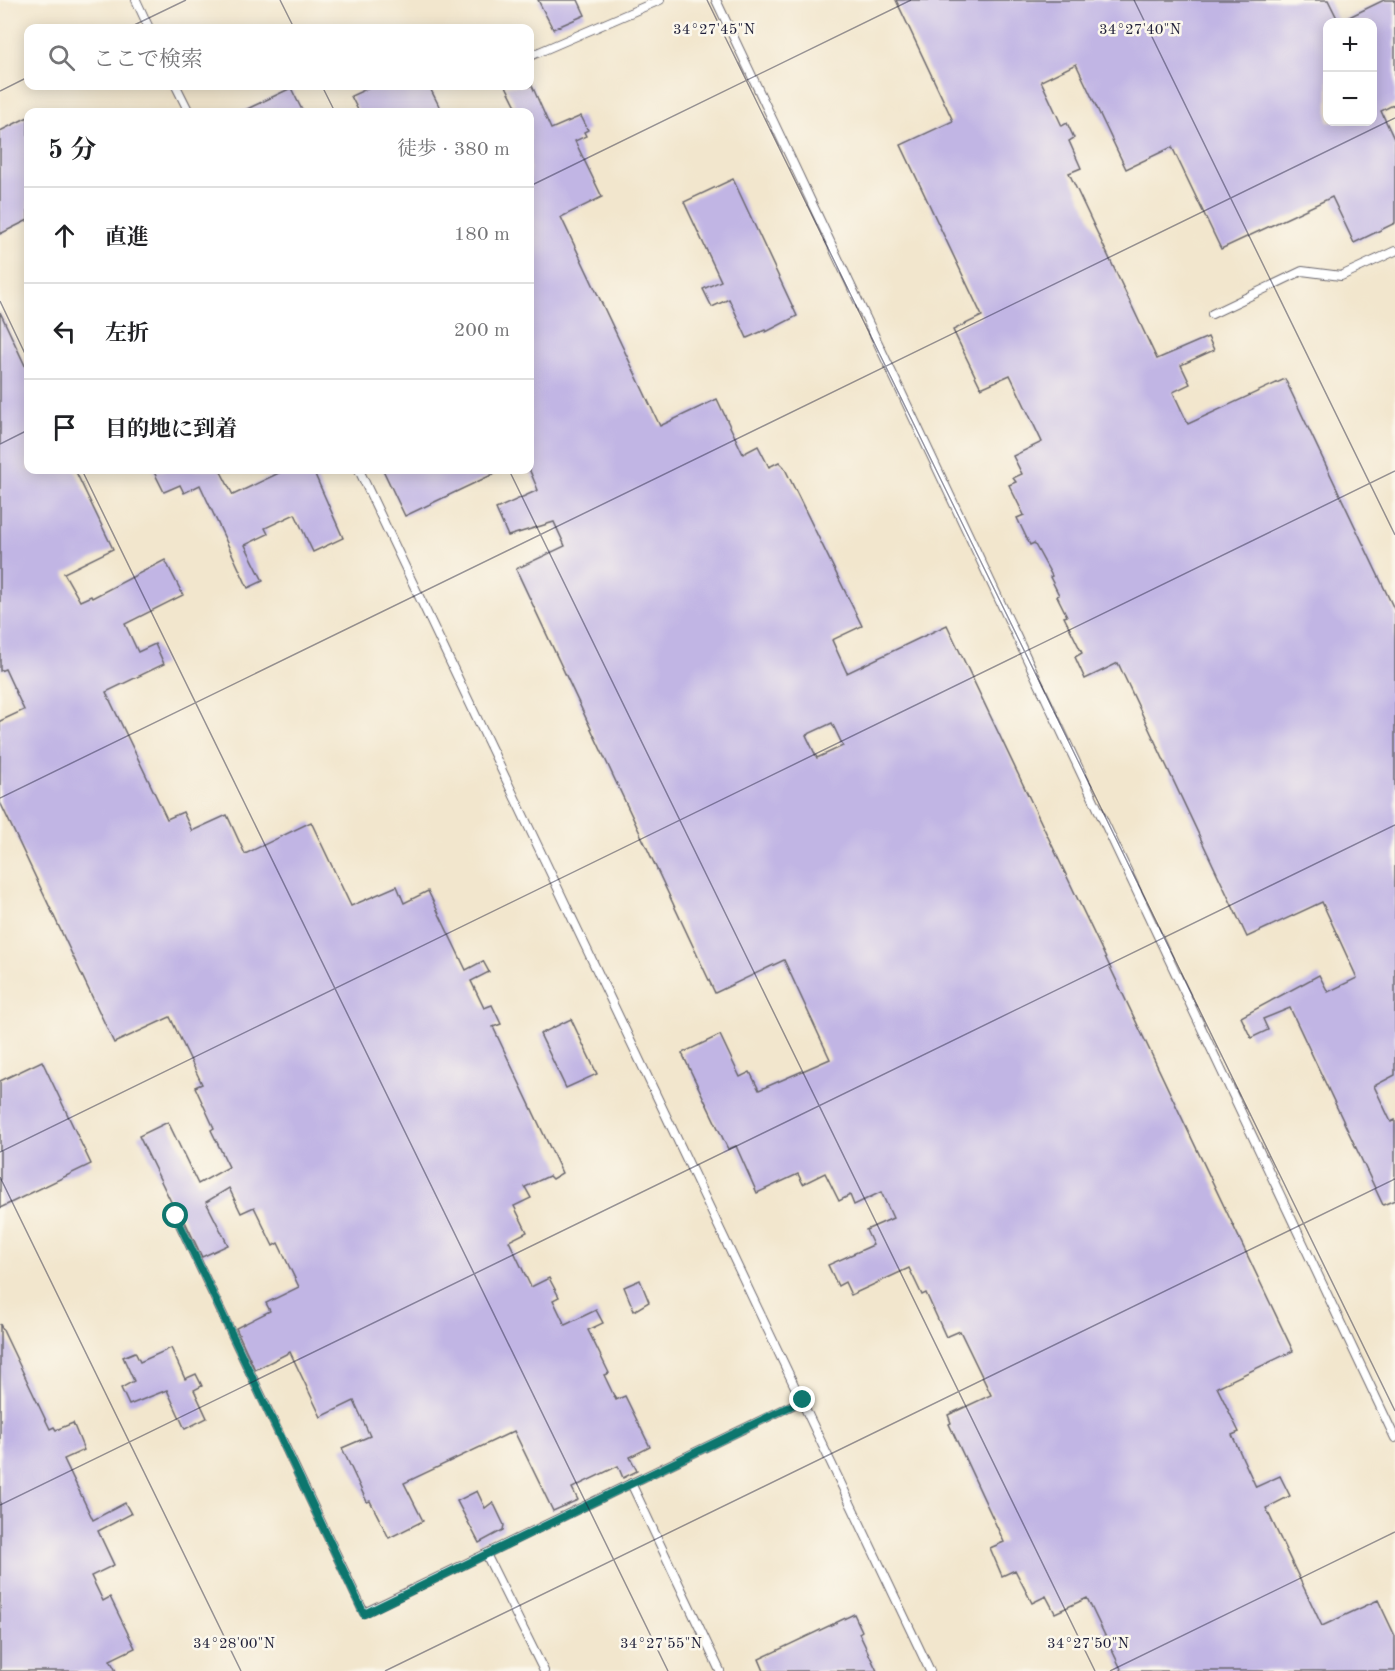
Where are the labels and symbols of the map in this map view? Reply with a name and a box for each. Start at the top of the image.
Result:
text: 34°27'45"N [673,23,755,38]
text: 34°27'40"N [1099,23,1181,38]
route start [162,1202,188,1228]
route end [789,1386,815,1412]
text: 34°28'00"N [193,1637,275,1652]
text: 34°27'55"N [620,1637,702,1652]
text: 34°27'50"N [1047,1637,1129,1652]

